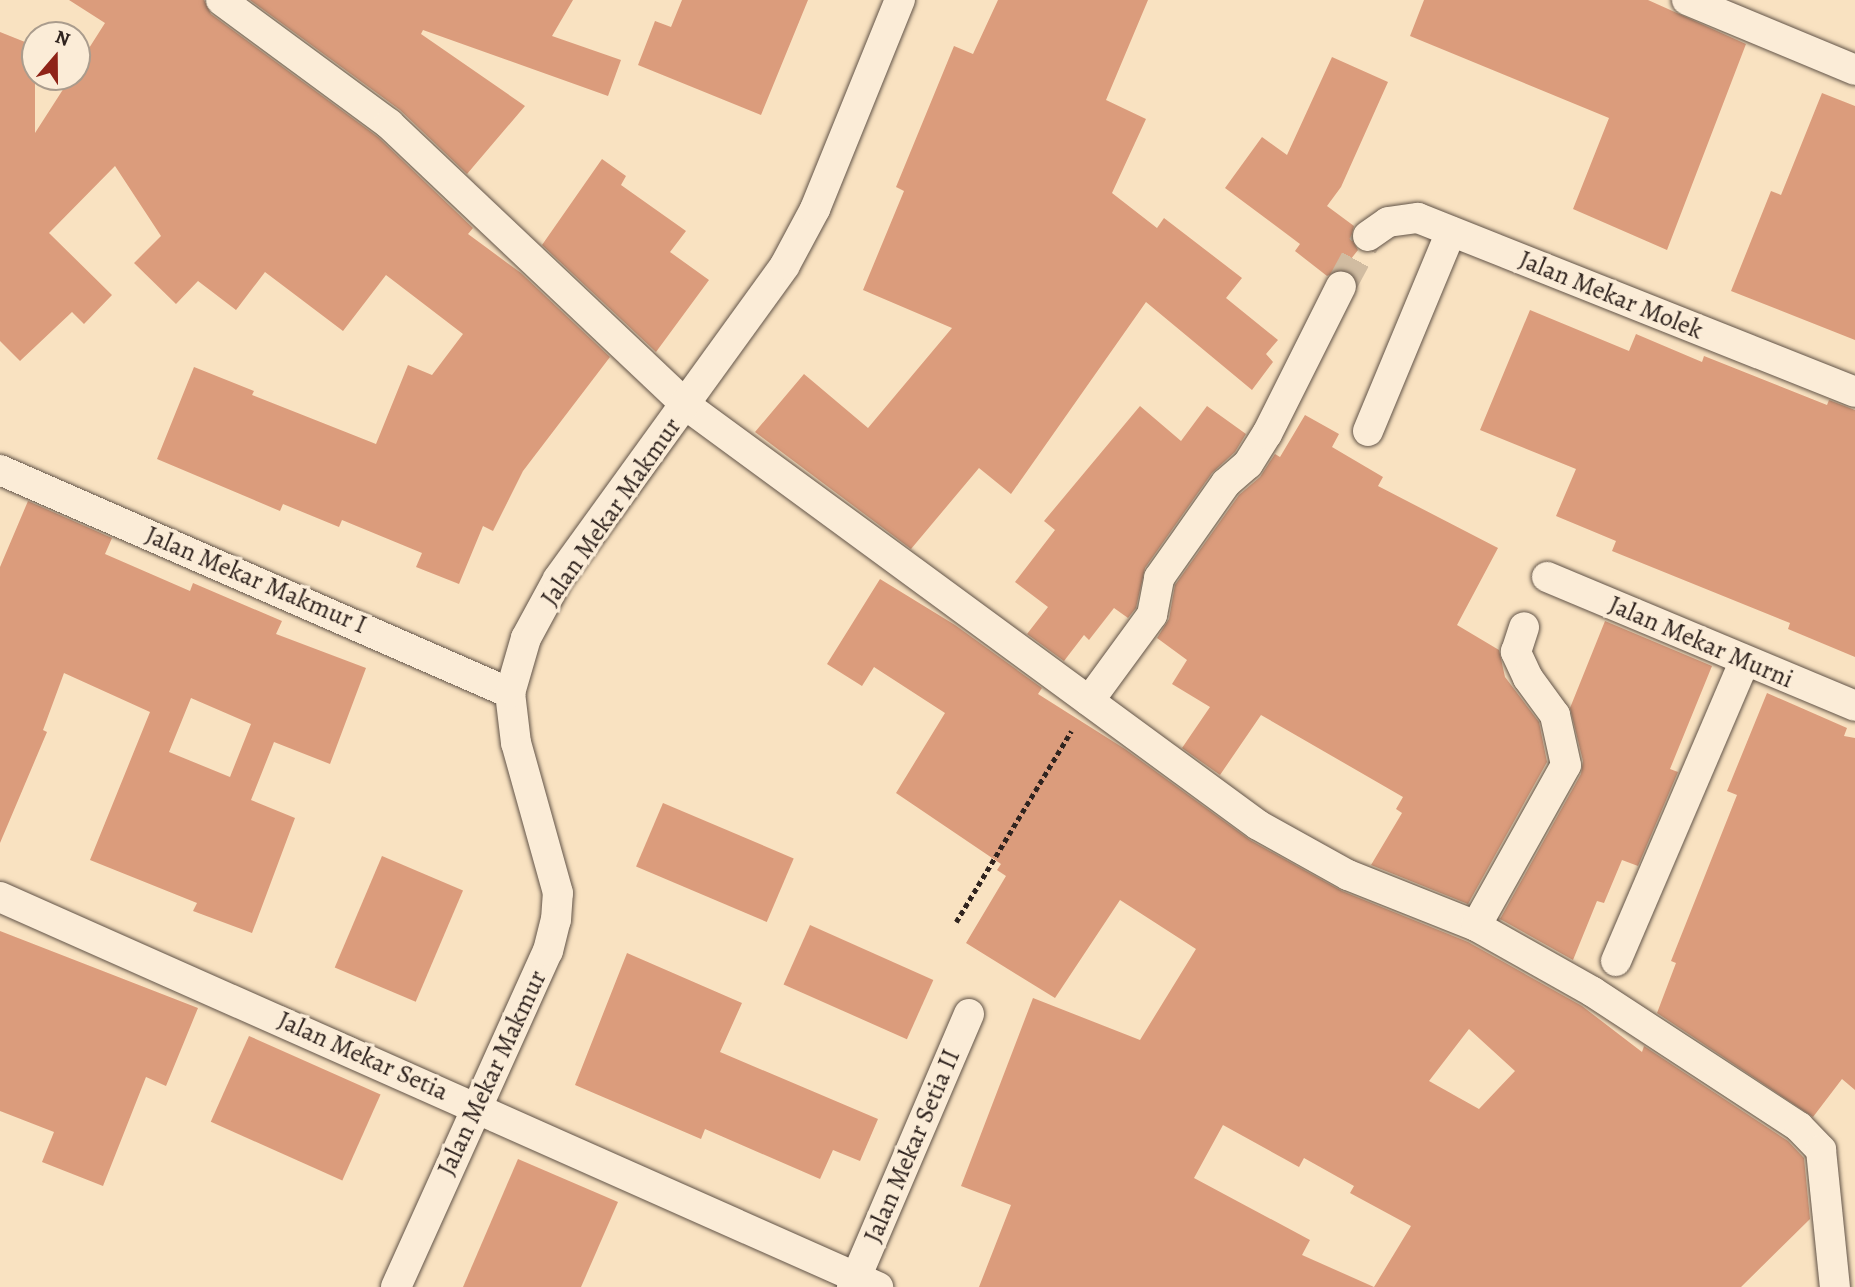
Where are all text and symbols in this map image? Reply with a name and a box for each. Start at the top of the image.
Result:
north arrow [21,21,91,91]
text: N [52,24,73,53]
street label: Jalan Mekar Molek [1514,244,1708,346]
street label: Jalan Mekar Makmur [534,412,688,612]
street label: Jalan Mekar Makmur I [141,519,371,641]
street label: Jalan Mekar Murni [1604,589,1798,695]
street label: Jalan Mekar Makmur [431,965,553,1181]
street label: Jalan Mekar Setia [273,1004,453,1108]
street label: Jalan Mekar Setia II [857,1044,967,1248]

